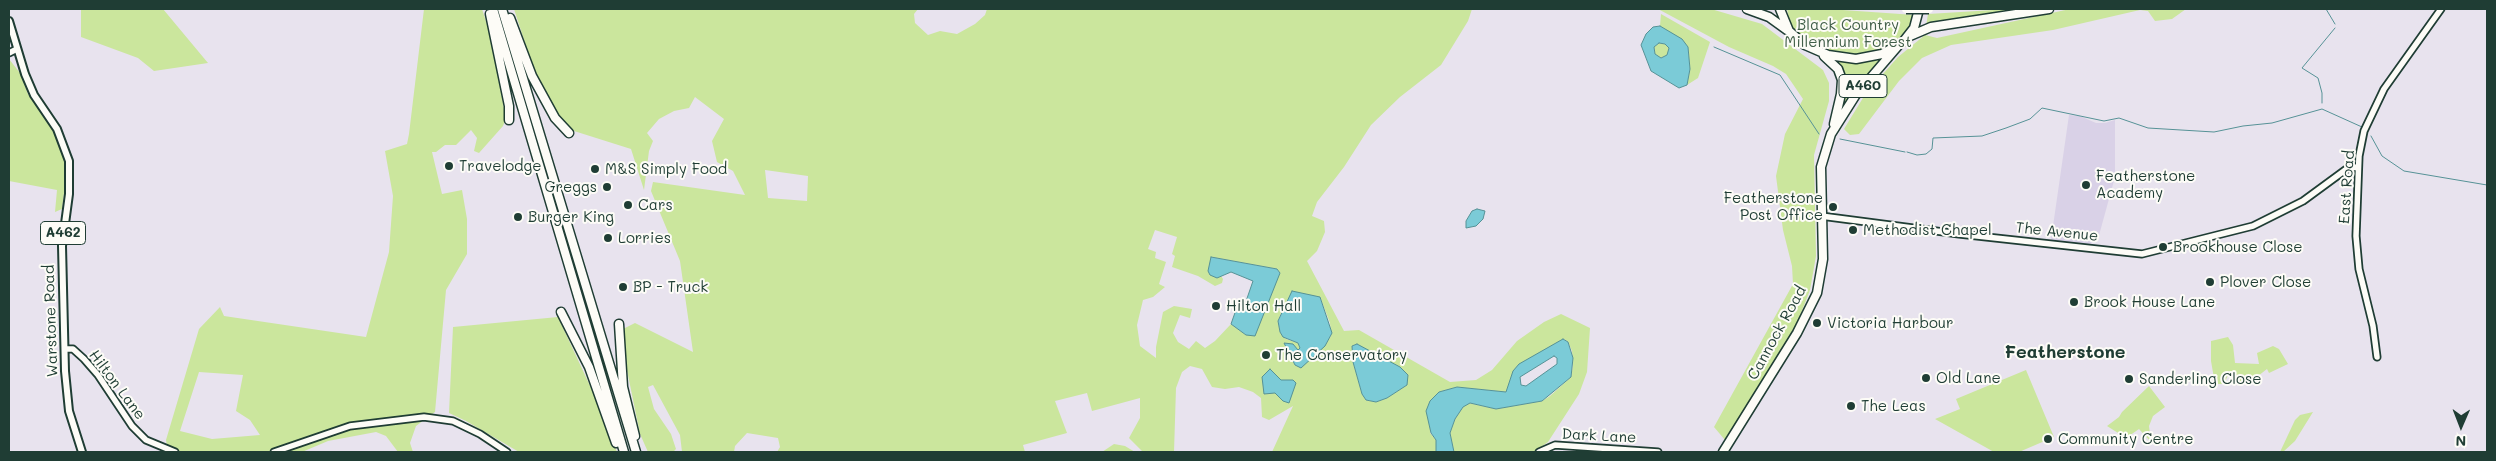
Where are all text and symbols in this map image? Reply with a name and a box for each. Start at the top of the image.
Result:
park label: Black Country Millennium Forest [1784,16,1912,51]
road number: A460 [1839,74,1887,98]
street label: East Road [2335,149,2359,225]
place label: Travelodge [459,157,542,175]
marker: Travelodge [443,160,455,172]
place label: M&S Simply Food [605,160,727,178]
marker: M&S Simply Food [589,163,601,175]
place label: Featherstone Academy [2096,167,2195,202]
place label: Greggs [544,178,597,196]
marker: Featherstone Academy [2080,179,2092,191]
marker: Greggs [601,181,613,193]
place label: Featherstone Post Office [1724,189,1823,224]
place label: Cars [638,196,673,214]
marker: Cars [622,199,634,211]
marker: Featherstone Post Office [1827,201,1839,213]
place label: Burger King [528,208,614,226]
marker: Burger King [512,211,524,223]
street label: The Avenue [2015,219,2099,245]
place label: Methodist Chapel [1863,221,1992,239]
road number: A462 [40,222,86,244]
marker: Methodist Chapel [1847,224,1859,236]
place label: Lorries [618,229,671,247]
marker: Lorries [602,232,614,244]
place label: Brookhouse Close [2173,238,2302,256]
marker: Brookhouse Close [2157,241,2169,253]
street label: Warstone Road [40,264,62,378]
place label: Plover Close [2220,273,2311,291]
marker: Plover Close [2204,276,2216,288]
place label: BP - Truck [633,278,708,296]
marker: BP - Truck [617,281,629,293]
street label: Cannock Road [1744,283,1810,383]
place label: Brook House Lane [2084,293,2215,311]
marker: Brook House Lane [2068,296,2080,308]
place label: Hilton Hall [1226,297,1301,315]
marker: Hilton Hall [1210,300,1222,312]
place label: Victoria Harbour [1827,314,1954,332]
marker: Victoria Harbour [1811,317,1823,329]
district label: Featherstone [2005,341,2125,363]
place label: The Conservatory [1276,346,1407,364]
street label: Hilton Lane [85,347,149,423]
marker: The Conservatory [1260,349,1272,361]
place label: Old Lane [1936,369,2001,387]
place label: Sanderling Close [2139,370,2262,388]
marker: Old Lane [1920,372,1932,384]
marker: Sanderling Close [2123,373,2135,385]
place label: The Leas [1861,397,1926,415]
marker: The Leas [1845,400,1857,412]
north arrow [2436,401,2486,451]
street label: Dark Lane [1561,425,1637,447]
place label: Community Centre [2058,430,2194,448]
text: N [2455,432,2466,451]
marker: Community Centre [2042,433,2054,445]

